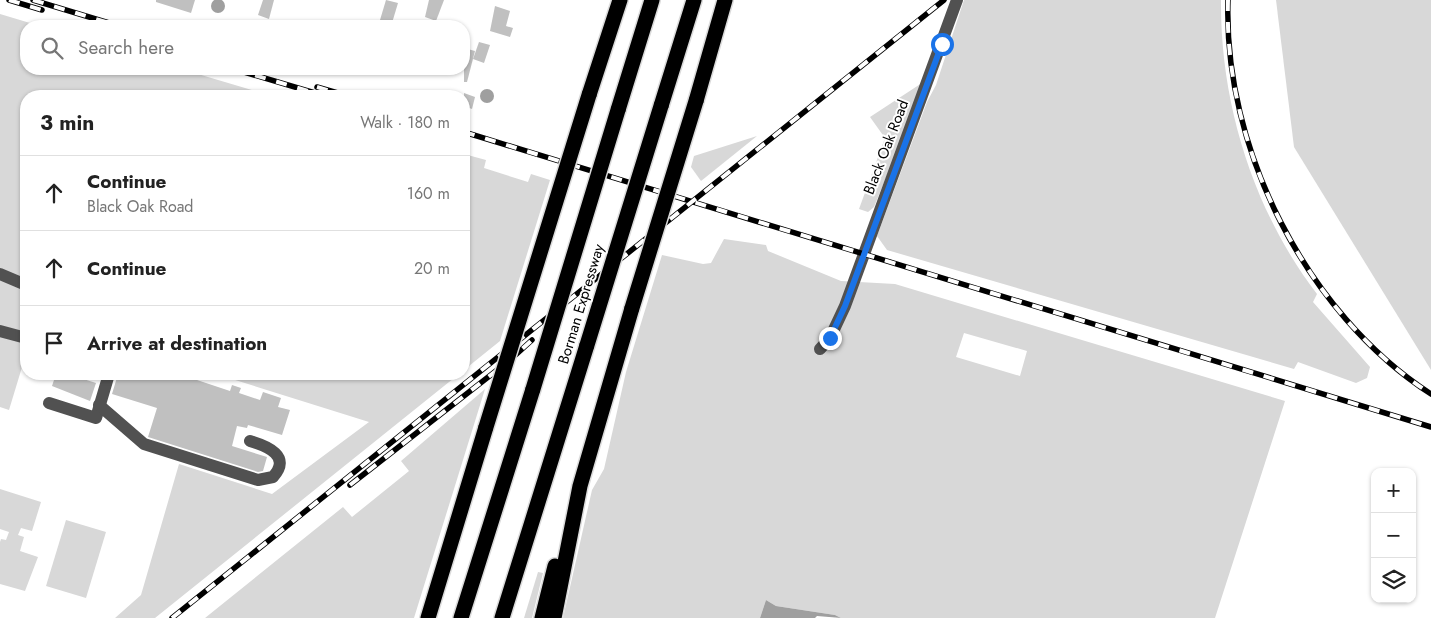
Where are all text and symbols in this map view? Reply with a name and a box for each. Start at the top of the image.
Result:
search box [20,20,470,75]
route start [931,33,954,56]
icon: search [38,34,66,62]
text: Search here [78,34,174,61]
street label: Black Oak Road [858,96,914,198]
text: 3 min [40,108,94,138]
text: Walk · 180 m [360,111,450,134]
text: Continue [87,168,166,195]
icon: ahead [40,179,68,207]
text: 160 m [407,182,450,205]
text: Black Oak Road [87,195,193,218]
street label: Borman Expressway [552,241,610,367]
icon: ahead [40,254,68,282]
text: Continue [87,255,166,282]
text: 20 m [414,257,450,280]
route end [819,327,842,350]
icon: arrive [40,329,68,357]
text: Arrive at destination [87,330,267,357]
map controls [1371,468,1416,603]
button: + [1371,468,1416,513]
button: − [1371,513,1416,558]
button: layers [1371,558,1416,603]

